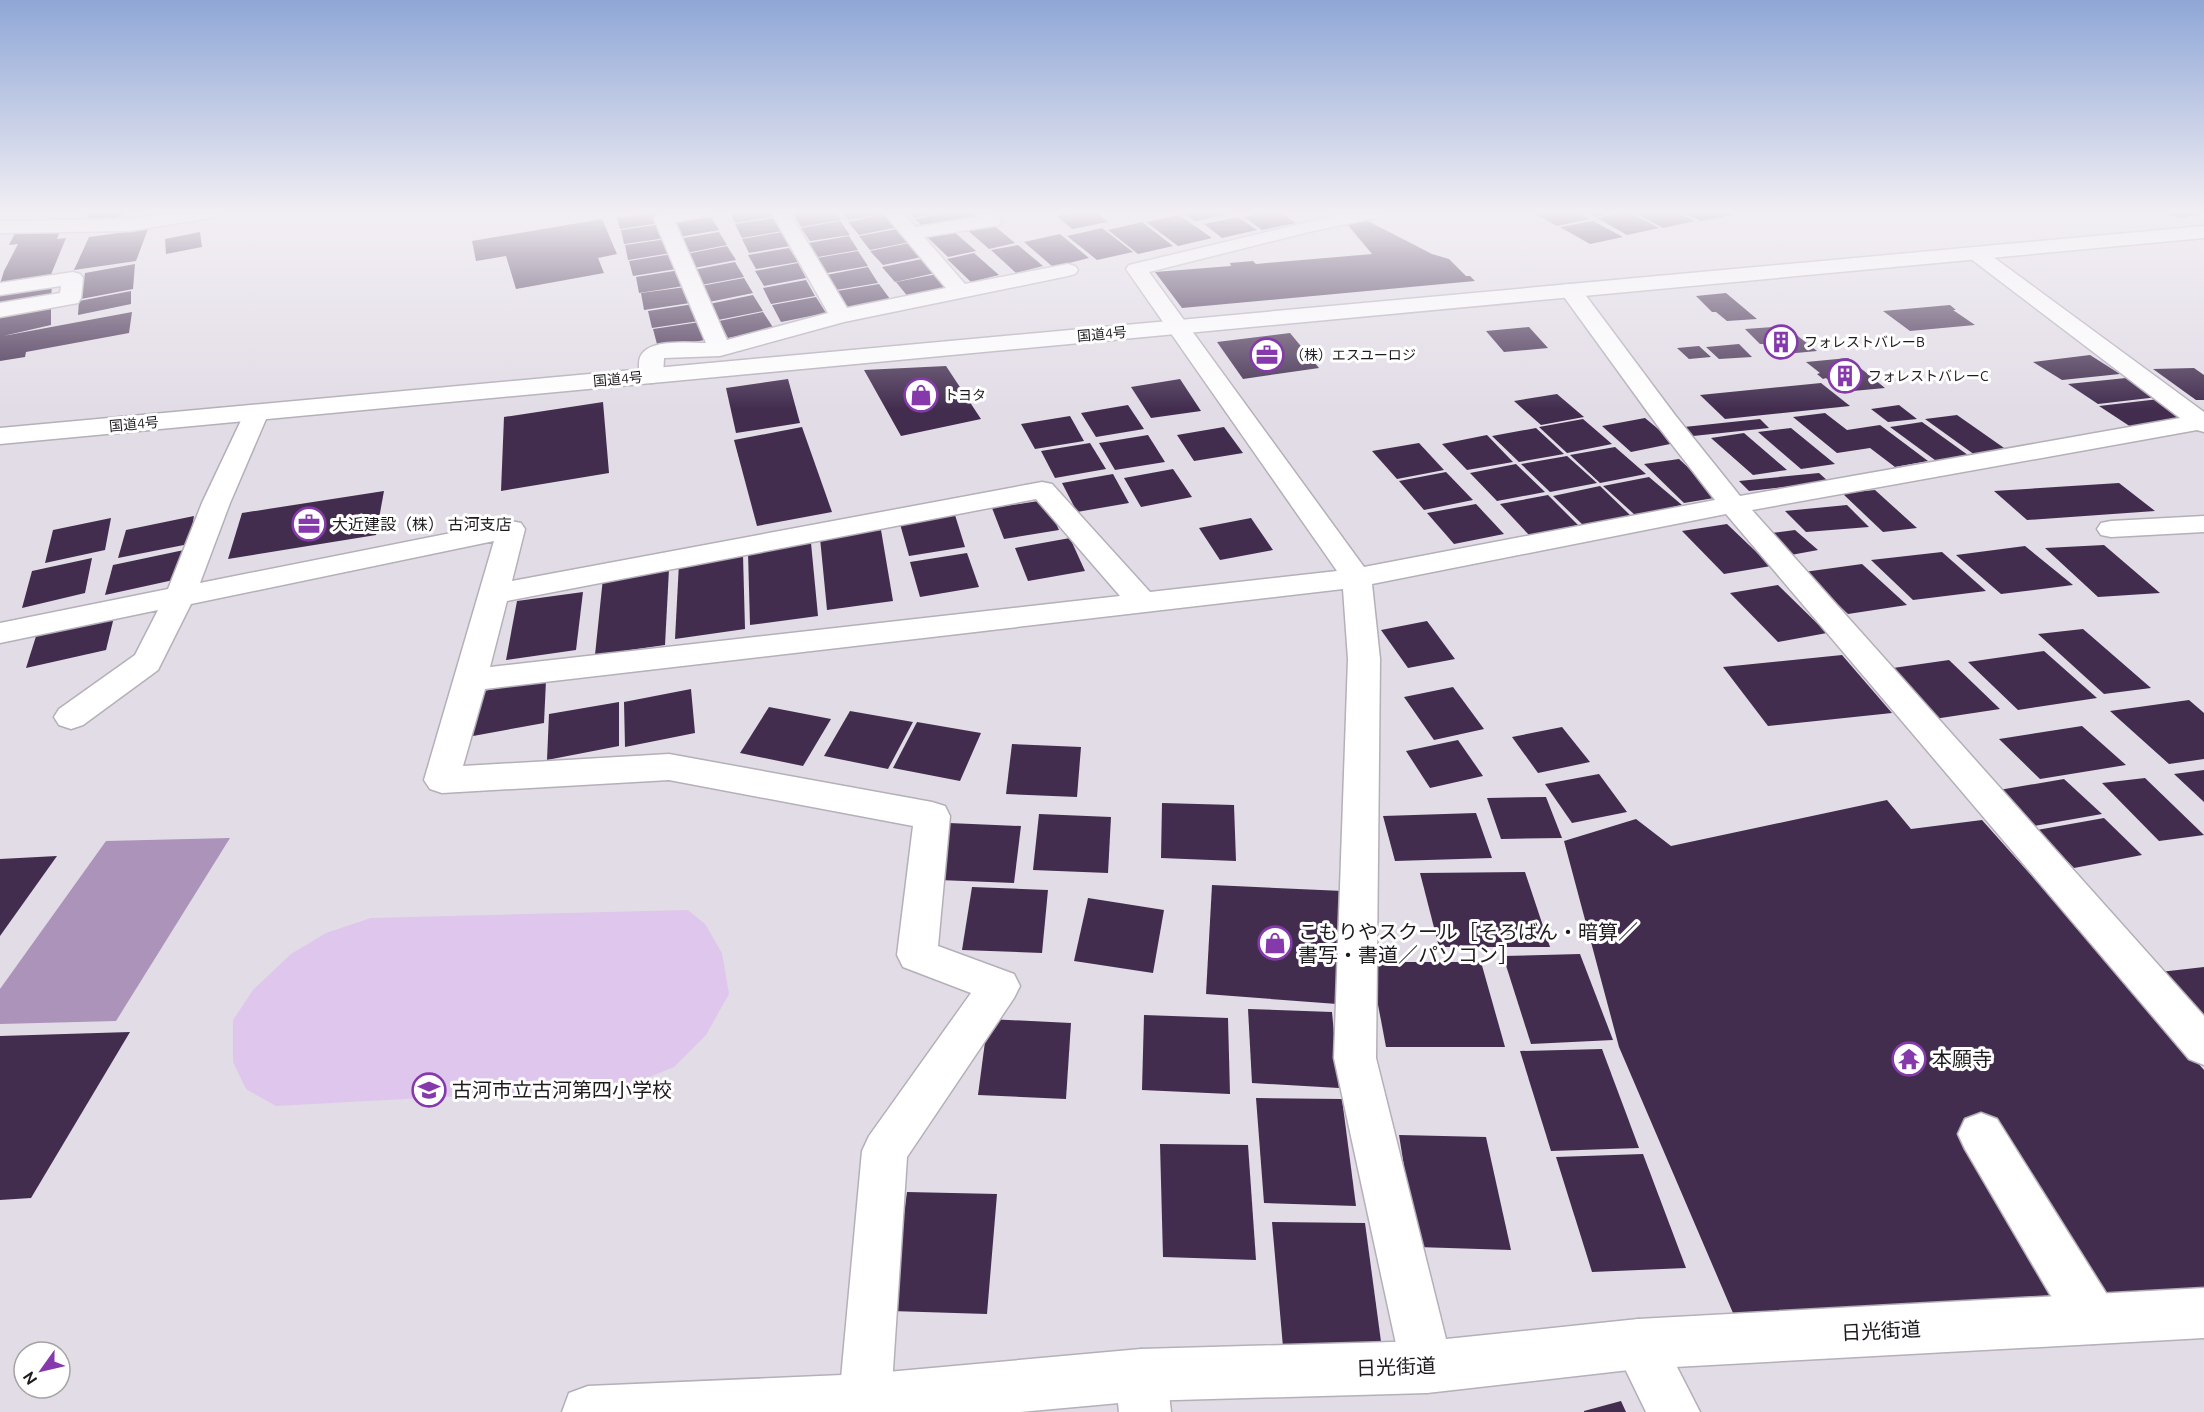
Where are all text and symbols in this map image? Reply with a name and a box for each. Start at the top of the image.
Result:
street label: 国道4号 [1076,324,1128,344]
building icon: フォレストバレーB [1763,324,1799,360]
place label: フォレストバレーB [1804,334,1925,350]
office icon: （株）エスユーロジ [1249,337,1285,373]
place label: （株）エスユーロジ [1290,347,1416,363]
building icon: フォレストバレーC [1827,358,1863,394]
place label: フォレストバレーC [1868,368,1989,384]
street label: 国道4号 [592,369,644,389]
shop icon: トヨタ [903,377,939,413]
place label: トヨタ [944,387,986,403]
street label: 国道4号 [108,414,160,434]
office icon: 大近建設（株） 古河支店 [291,506,327,542]
place label: 大近建設（株） 古河支店 [332,515,512,533]
place label: こもりやスクール［そろばん・暗算／ 書写・書道／パソコン］ [1298,920,1638,966]
shop icon: こもりやスクール［そろばん・暗算／ 書写・書道／パソコン］ [1257,925,1293,961]
temple icon: 本願寺 [1891,1041,1927,1077]
place label: 本願寺 [1932,1047,1992,1070]
school or university icon: 古河市立古河第四小学校 [411,1072,447,1108]
place label: 古河市立古河第四小学校 [452,1078,672,1101]
street label: 日光街道 [1840,1317,1922,1344]
north arrow [12,1340,72,1400]
street label: 日光街道 [1356,1354,1436,1379]
text: N [19,1368,40,1388]

